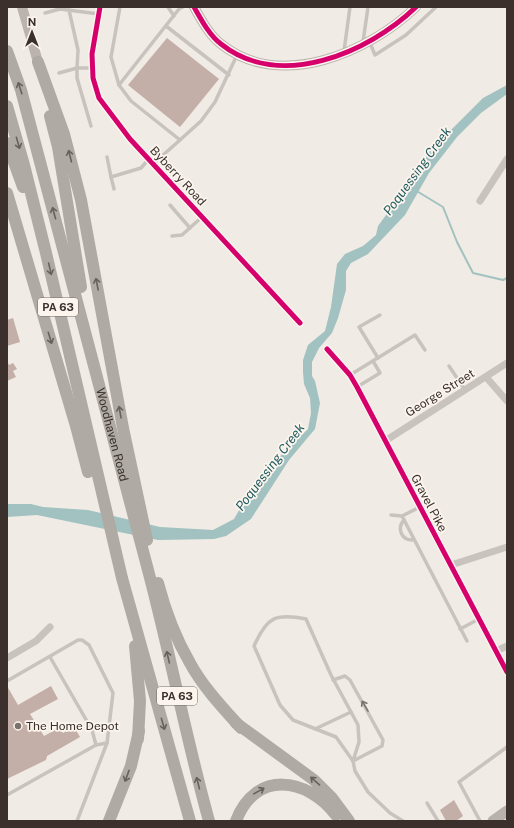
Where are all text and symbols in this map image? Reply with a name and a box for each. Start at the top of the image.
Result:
north arrow [12,12,52,52]
text: N [28,16,36,28]
one-way arrow [16,81,23,94]
water label: Poquessing Creek [380,124,454,218]
one-way arrow [15,136,22,149]
street label: Byberry Road [147,144,209,208]
one-way arrow [66,150,73,163]
one-way arrow [50,207,57,220]
one-way arrow [46,262,54,275]
one-way arrow [93,277,101,290]
road number: PA 63 [38,298,78,316]
one-way arrow [47,331,54,344]
street label: George Street [403,366,477,420]
street label: Woodhaven Road [93,386,131,483]
one-way arrow [116,405,124,418]
water label: Poquessing Creek [232,420,308,514]
street label: Gravel Pike [408,472,450,534]
one-way arrow [164,651,172,664]
road number: PA 63 [157,687,197,705]
one-way arrow [360,700,368,712]
one-way arrow [160,717,167,730]
place label: The Home Depot [26,719,119,733]
marker: The Home Depot [13,721,23,731]
one-way arrow [123,770,131,782]
one-way arrow [309,776,320,785]
one-way arrow [194,777,202,790]
one-way arrow [253,787,265,795]

